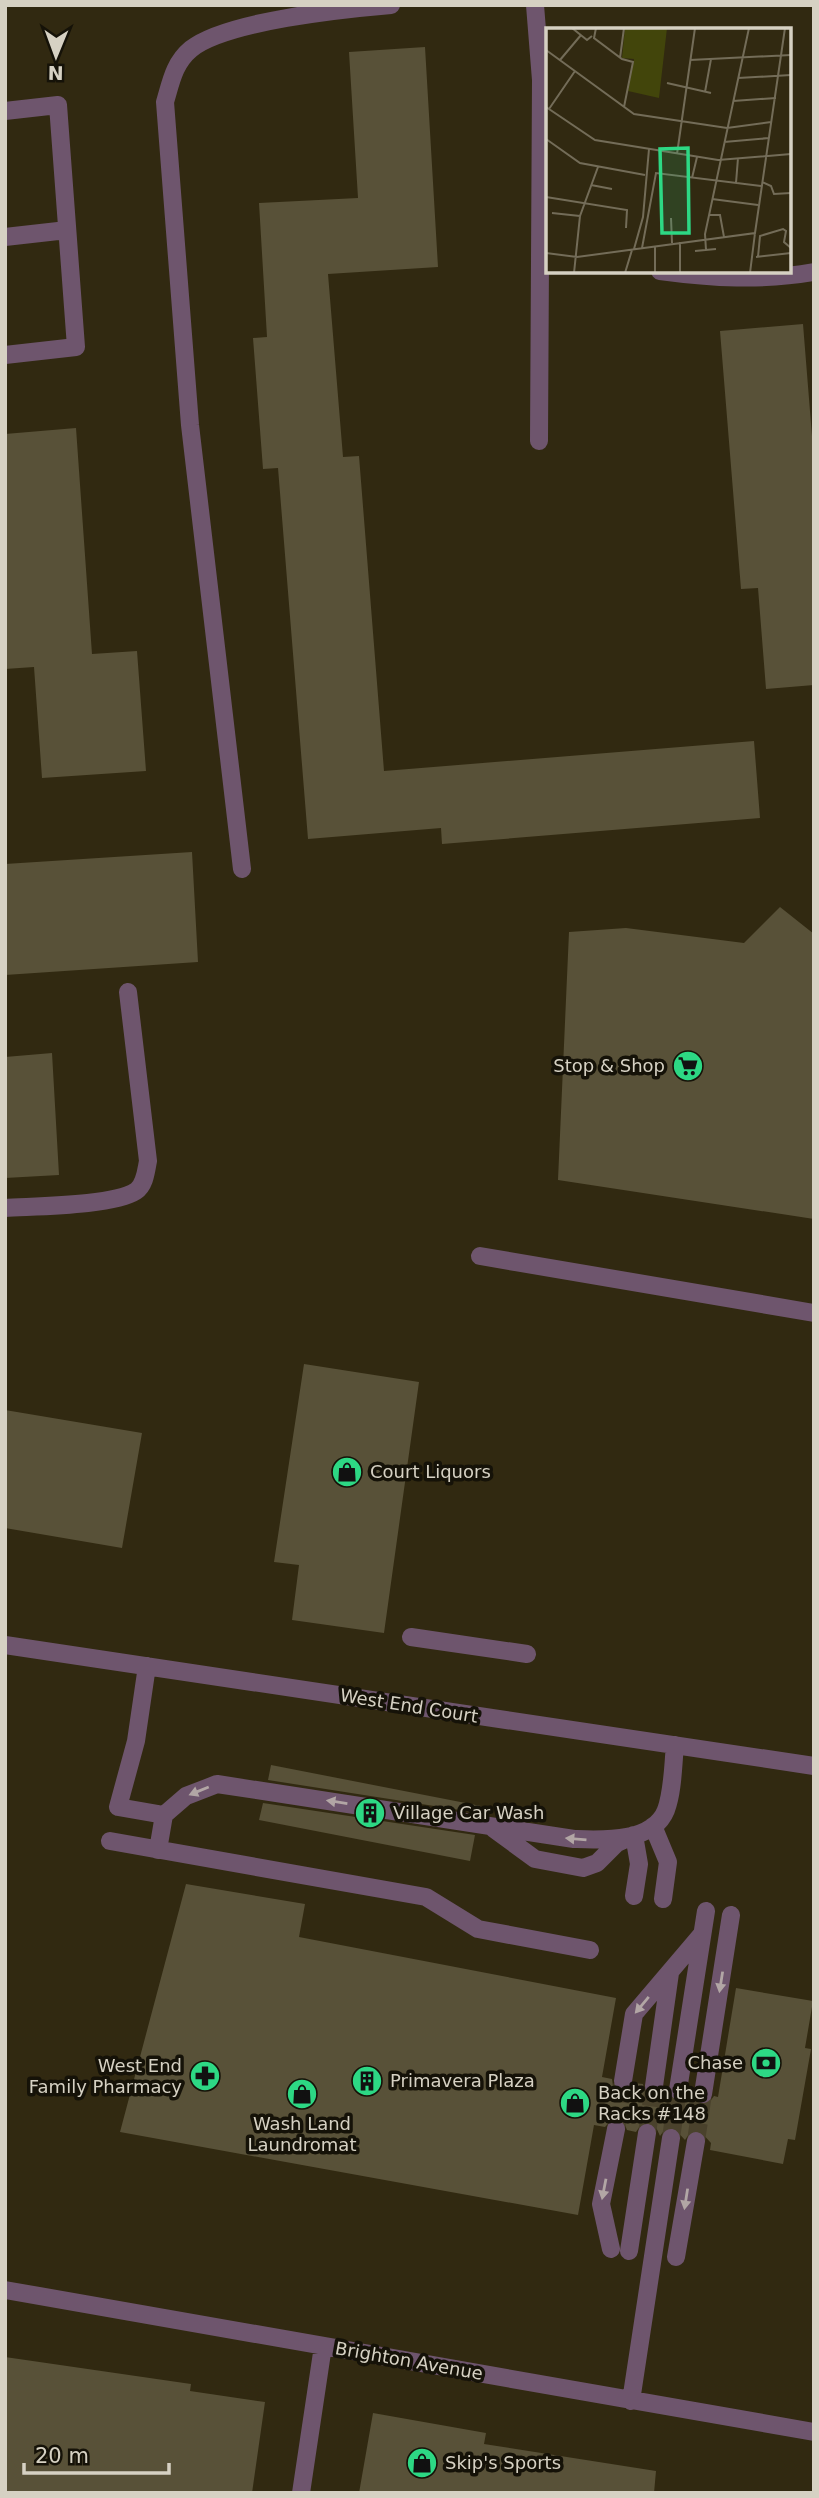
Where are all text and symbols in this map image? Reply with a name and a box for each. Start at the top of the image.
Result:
north arrow [21,21,91,91]
inset map [546,28,791,273]
text: N [48,62,64,84]
supermarket icon: Stop & Shop [671,1049,705,1083]
place label: Stop & Shop [553,1055,665,1076]
shop icon: Court Liquors [330,1455,364,1489]
place label: Court Liquors [370,1461,491,1482]
street label: West End Court [339,1684,480,1727]
one-way arrow [189,1786,210,1797]
one-way arrow [326,1796,348,1807]
building icon: Village Car Wash [353,1796,387,1830]
place label: Village Car Wash [393,1802,544,1823]
one-way arrow [565,1833,587,1844]
one-way arrow [715,1971,726,1993]
one-way arrow [635,1997,650,2014]
bank icon: Chase [749,2046,783,2080]
place label: Chase [688,2052,743,2073]
place label: West End Family Pharmacy [29,2055,182,2097]
pharmacy icon: West End Family Pharmacy [188,2059,222,2093]
building icon: Primavera Plaza [350,2064,384,2098]
place label: Primavera Plaza [390,2070,535,2091]
shop icon: Wash Land Laundromat [285,2077,319,2111]
place label: Back on the Racks #148 [598,2082,706,2124]
shop icon: Back on the Racks #148 [558,2086,592,2120]
place label: Wash Land Laundromat [248,2113,356,2155]
one-way arrow [598,2178,609,2200]
one-way arrow [680,2188,691,2210]
street label: Brighton Avenue [334,2337,485,2384]
scale bar [24,2432,170,2476]
text: 20 m [35,2444,89,2468]
shop icon: Skip's Sports [405,2446,439,2480]
place label: Skip's Sports [445,2452,561,2473]

